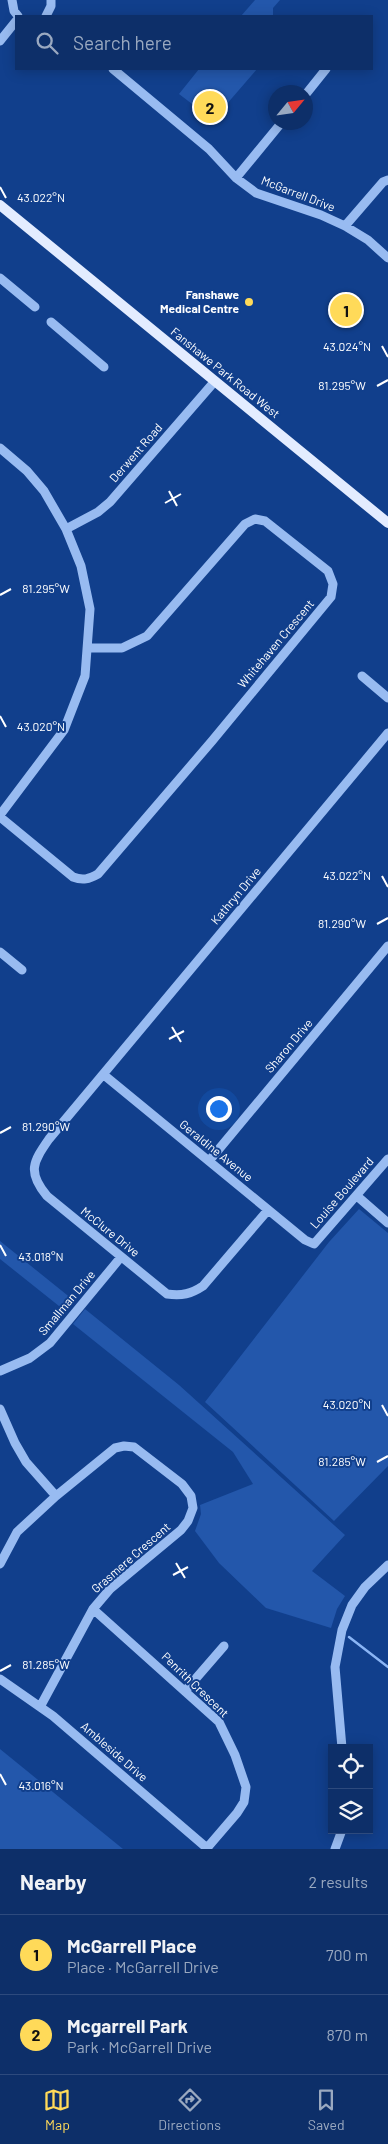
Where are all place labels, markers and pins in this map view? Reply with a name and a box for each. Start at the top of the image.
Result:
pin: 2 [194,88,226,126]
place label: Fanshawe Medical Centre [160,287,239,315]
pin: 1 [330,291,362,329]
marker: Fanshawe Medical Centre [243,296,255,308]

